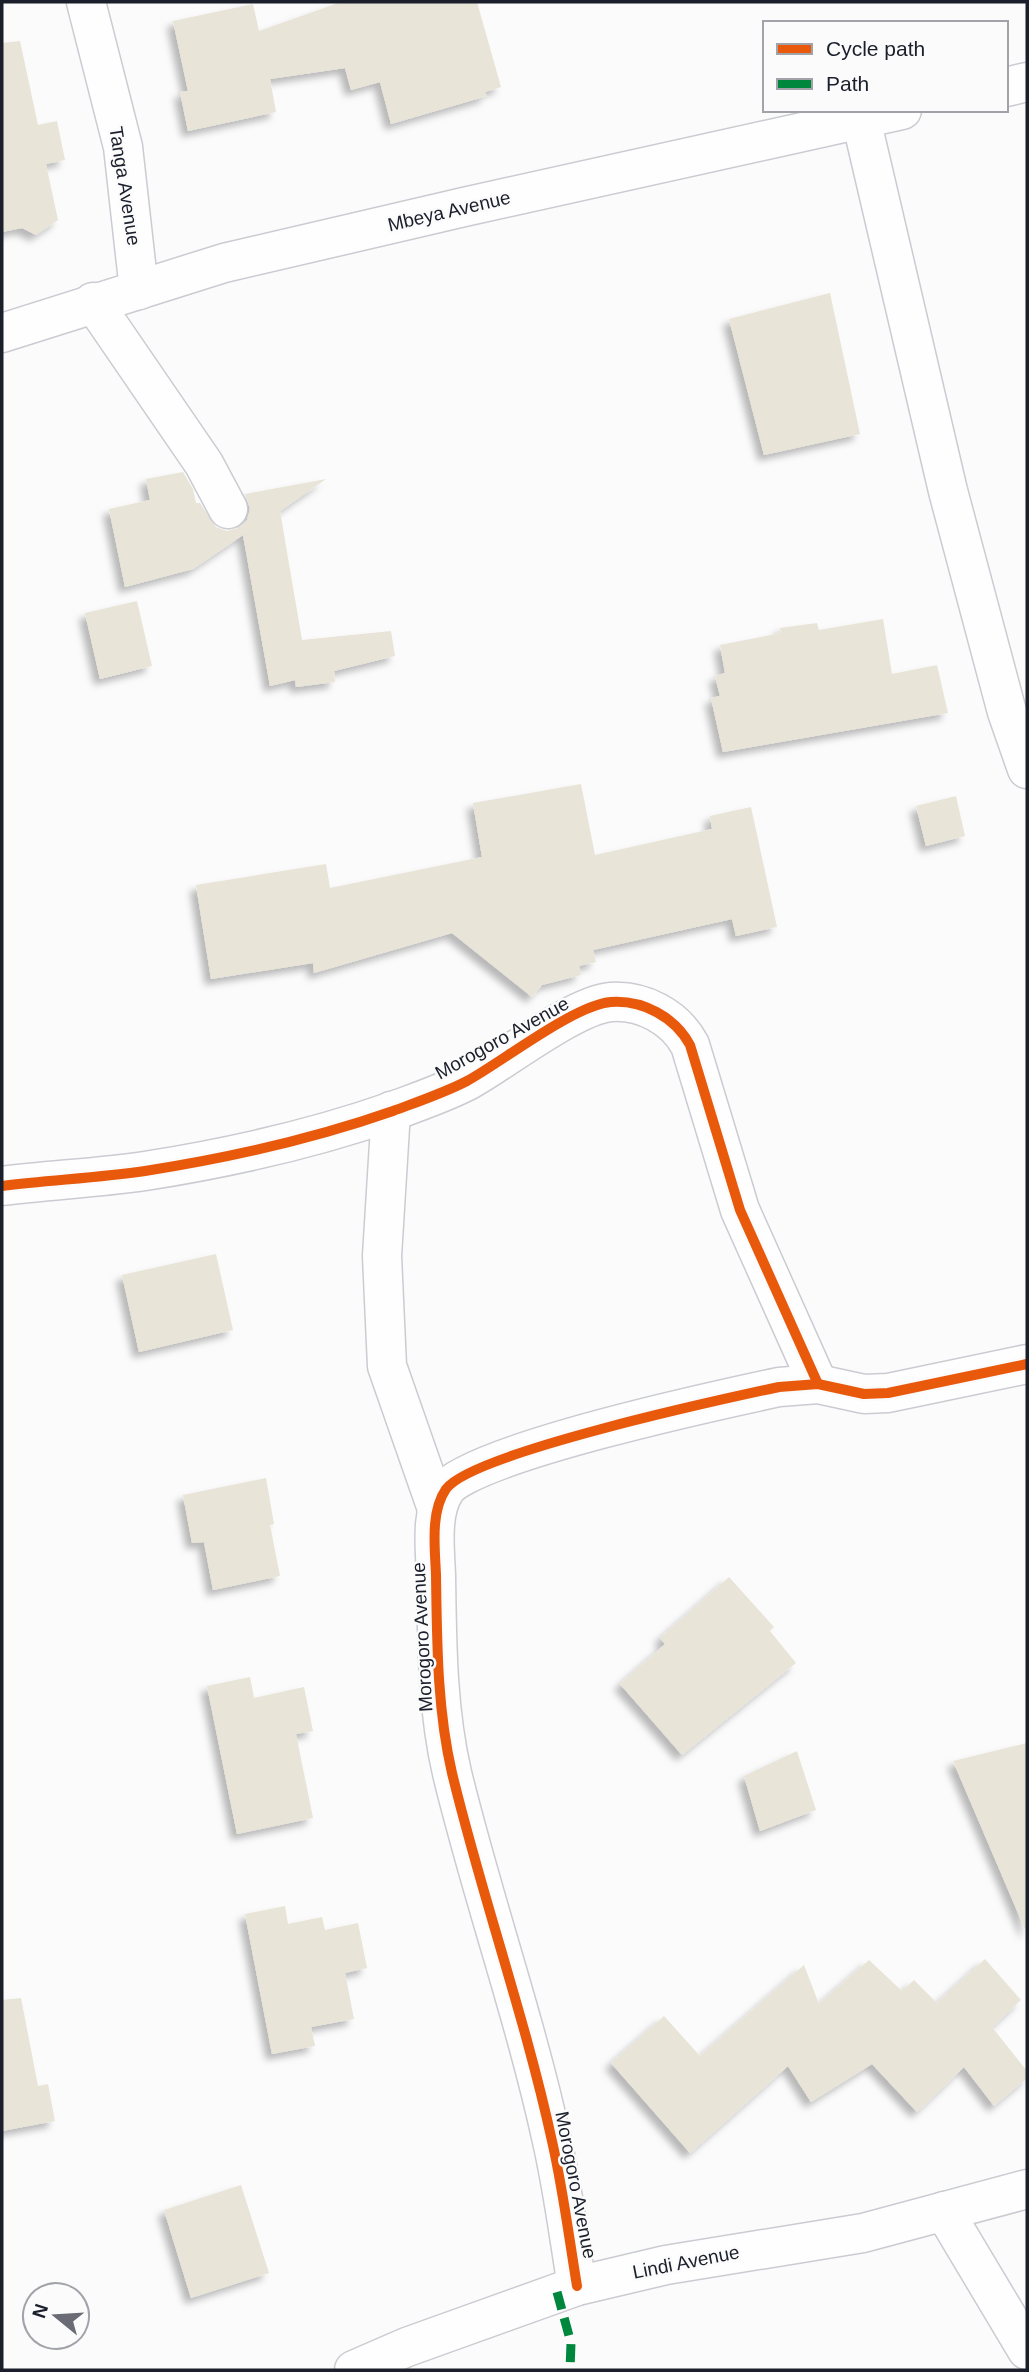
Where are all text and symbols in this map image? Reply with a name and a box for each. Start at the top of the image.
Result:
legend [763,21,1008,112]
text: Cycle path [826,37,925,60]
text: Path [826,72,869,95]
street label: Tanga Avenue [105,125,145,247]
street label: Mbeya Avenue [386,187,512,235]
street label: Morogoro Avenue [431,993,573,1083]
street label: Morogoro Avenue [408,1562,436,1712]
street label: Morogoro Avenue [551,2110,601,2260]
street label: Lindi Avenue [631,2241,741,2283]
north arrow [21,2281,91,2351]
text: N [28,2301,52,2321]

